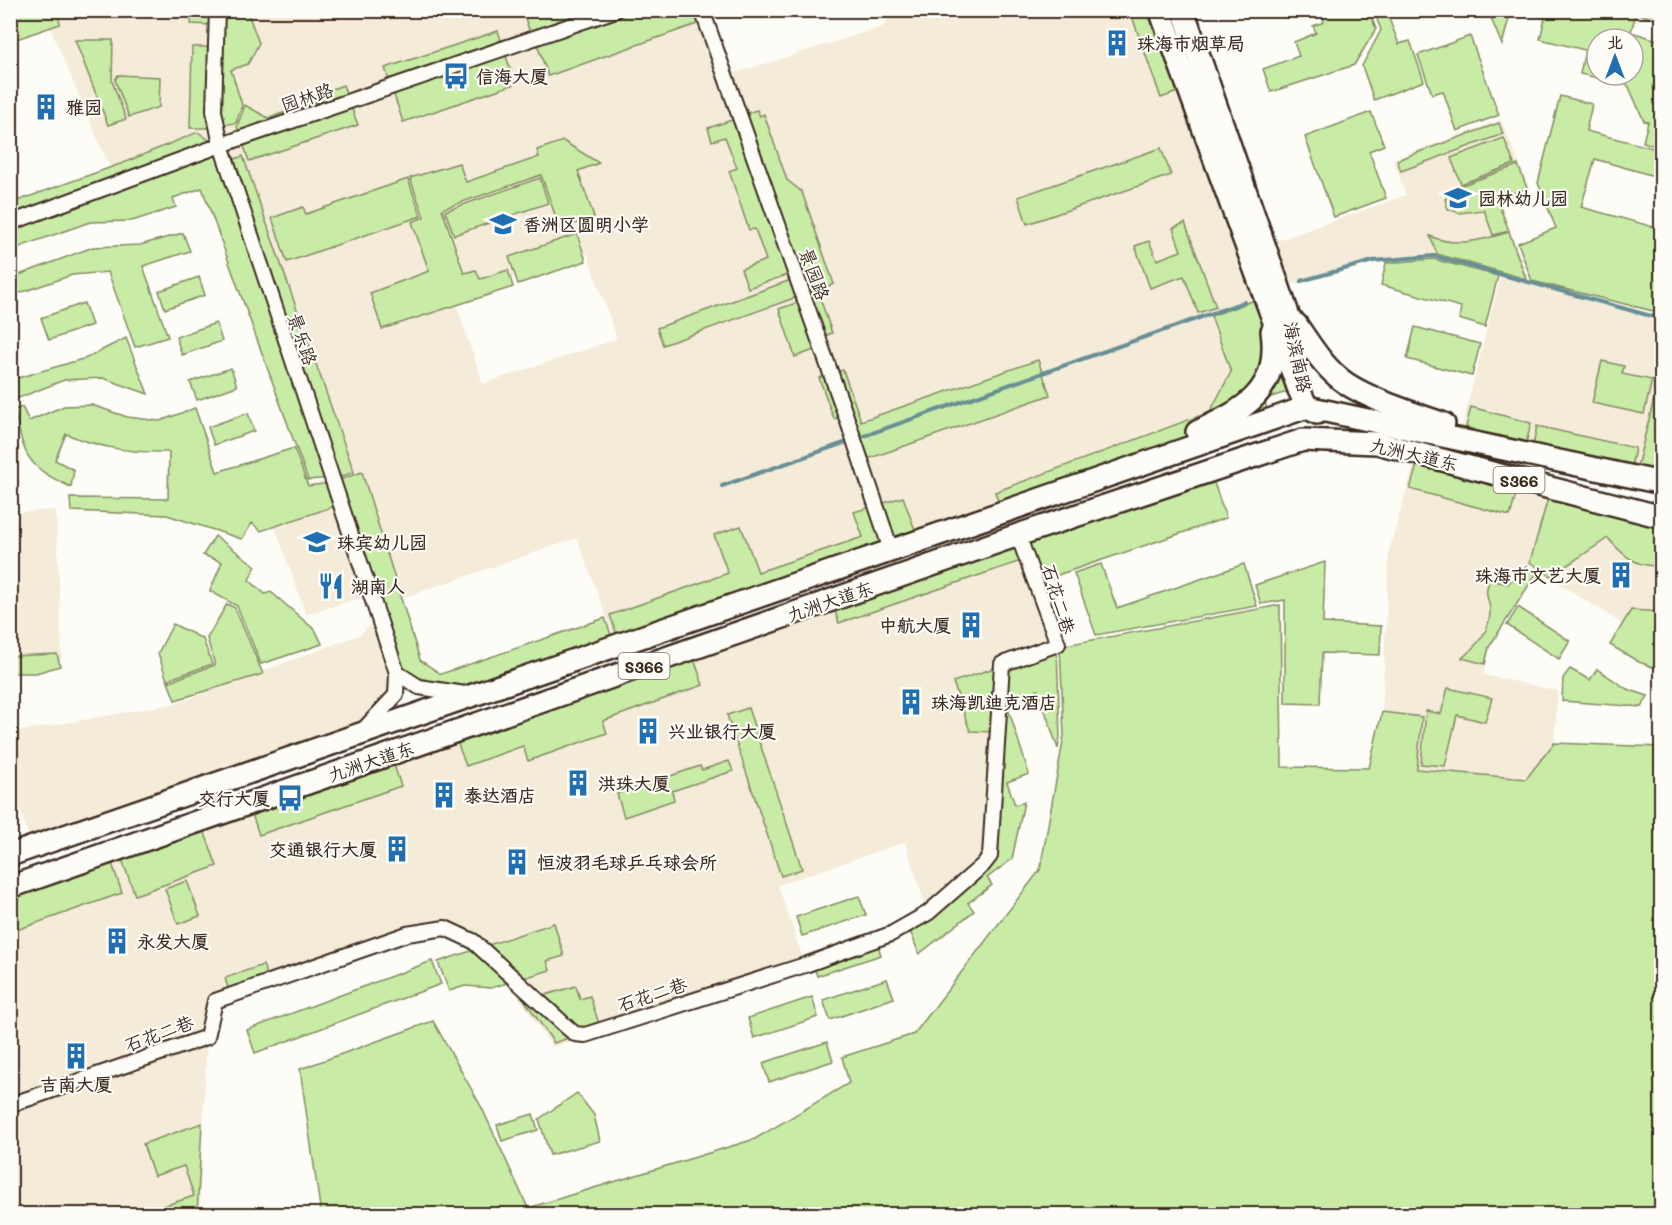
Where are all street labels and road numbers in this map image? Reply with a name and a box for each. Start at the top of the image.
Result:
street label: 园林路 [278,77,336,117]
street label: 景园路 [794,245,836,303]
street label: 景乐路 [283,310,323,368]
street label: 海滨南路 [1279,319,1317,395]
street label: 九洲大道东 [1367,432,1461,476]
road number: S366 [1494,467,1544,493]
street label: 石花二巷 [1037,561,1081,637]
street label: 九洲大道东 [784,575,876,627]
road number: S366 [618,653,670,679]
street label: 九洲大道东 [325,735,417,787]
street label: 石花二巷 [614,971,690,1017]
street label: 石花二巷 [121,1009,197,1057]

